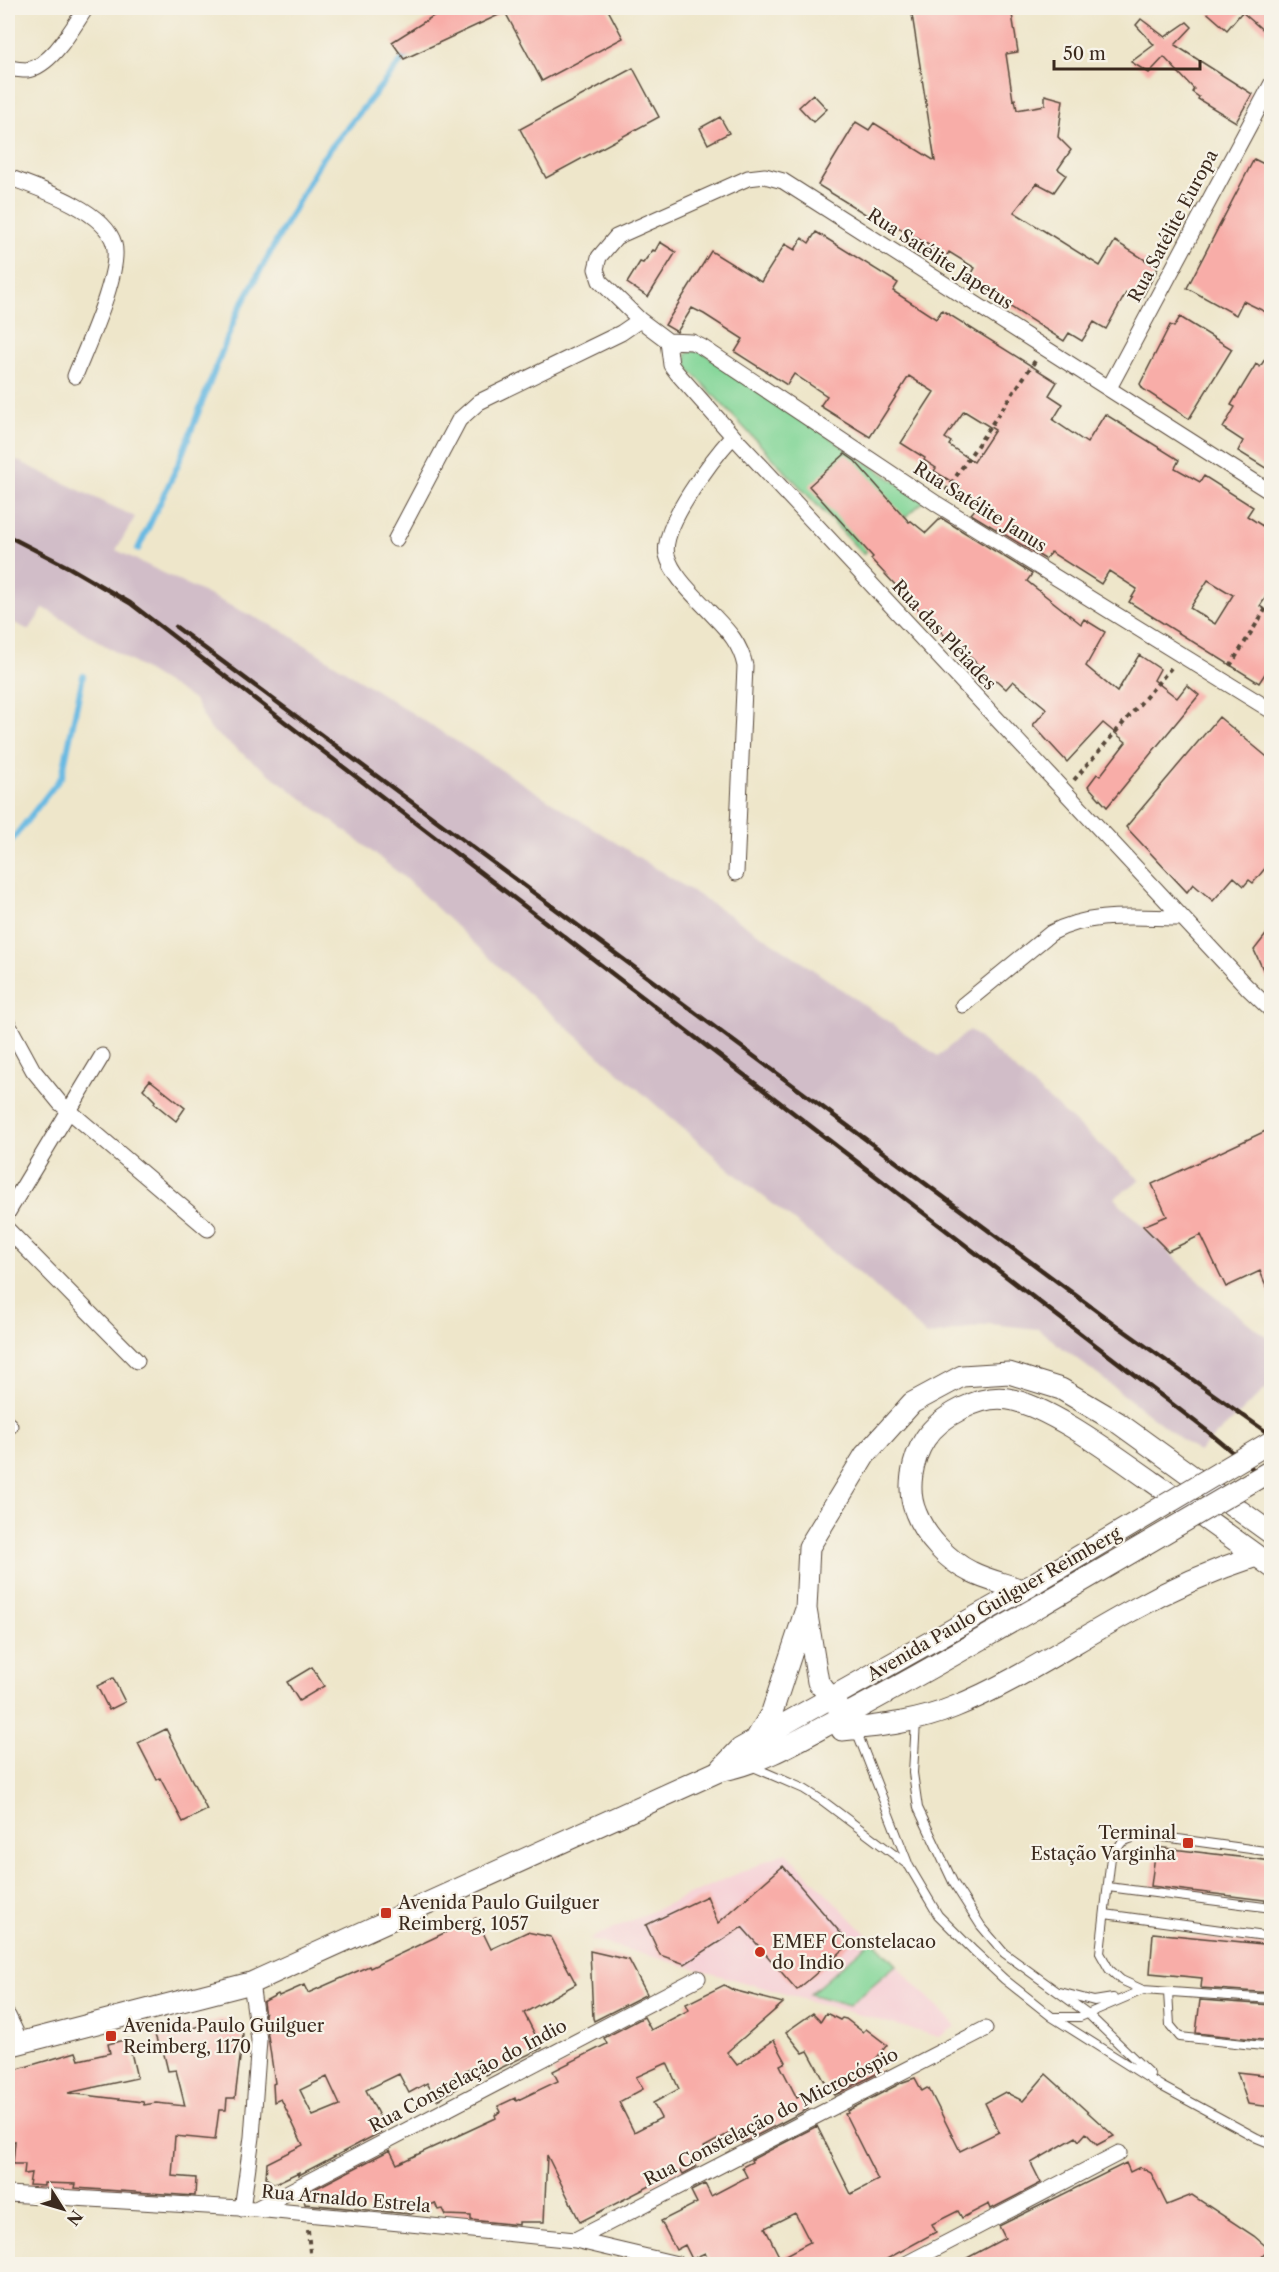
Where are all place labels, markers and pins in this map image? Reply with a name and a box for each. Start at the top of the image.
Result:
place label: Terminal Estação Varginha [1030,1822,1176,1865]
marker: Terminal Estação Varginha [1181,1836,1195,1850]
place label: Avenida Paulo Guilguer Reimberg, 1057 [397,1892,600,1935]
marker: Avenida Paulo Guilguer Reimberg, 1057 [379,1906,393,1920]
place label: EMEF Constelacao do Indio [772,1931,936,1974]
marker: EMEF Constelacao do Indio [753,1945,767,1959]
place label: Avenida Paulo Guilguer Reimberg, 1170 [122,2015,325,2058]
marker: Avenida Paulo Guilguer Reimberg, 1170 [104,2029,118,2043]

